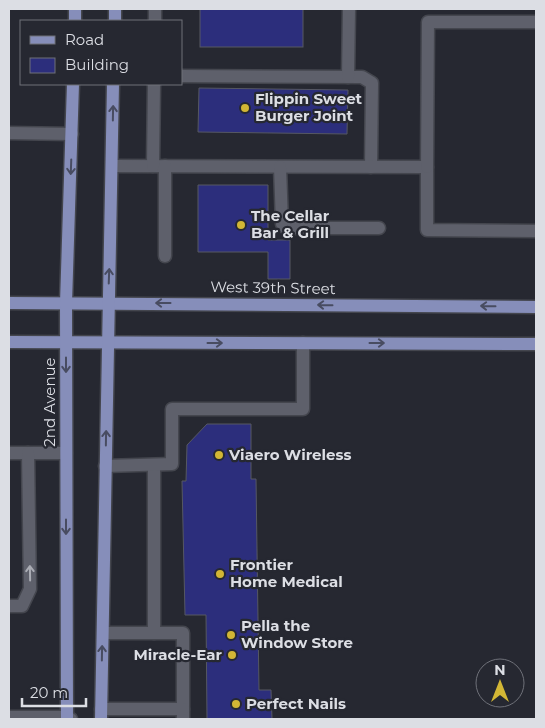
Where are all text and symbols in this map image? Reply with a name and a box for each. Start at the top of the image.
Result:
legend [20,20,182,85]
text: Road [65,30,104,49]
text: Building [65,55,129,74]
place label: Flippin Sweet Burger Joint [255,89,363,125]
marker: Flippin Sweet Burger Joint [239,102,251,114]
one-way arrow [108,105,118,122]
one-way arrow [66,159,75,175]
place label: The Cellar Bar & Grill [251,206,330,242]
marker: The Cellar Bar & Grill [235,219,247,231]
one-way arrow [104,268,113,284]
street label: West 39th Street [210,277,336,298]
one-way arrow [155,298,171,308]
one-way arrow [317,300,333,309]
one-way arrow [480,301,496,311]
one-way arrow [206,338,223,348]
one-way arrow [369,338,385,348]
one-way arrow [61,356,71,373]
street label: 2nd Avenue [40,357,59,447]
one-way arrow [101,430,110,446]
place label: Viaero Wireless [228,445,351,464]
marker: Viaero Wireless [213,449,225,461]
one-way arrow [62,519,71,535]
place label: Frontier Home Medical [230,555,343,591]
one-way arrow [25,565,34,581]
marker: Frontier Home Medical [214,568,226,580]
place label: Pella the Window Store [241,616,353,652]
marker: Pella the Window Store [225,629,237,641]
one-way arrow [97,645,107,662]
place label: Miracle-Ear [134,645,223,664]
marker: Miracle-Ear [226,649,238,661]
north arrow [475,658,525,708]
text: N [494,661,506,679]
scale bar [22,676,86,708]
text: 20 m [30,683,68,702]
place label: Perfect Nails [246,694,346,713]
marker: Perfect Nails [230,698,242,710]

